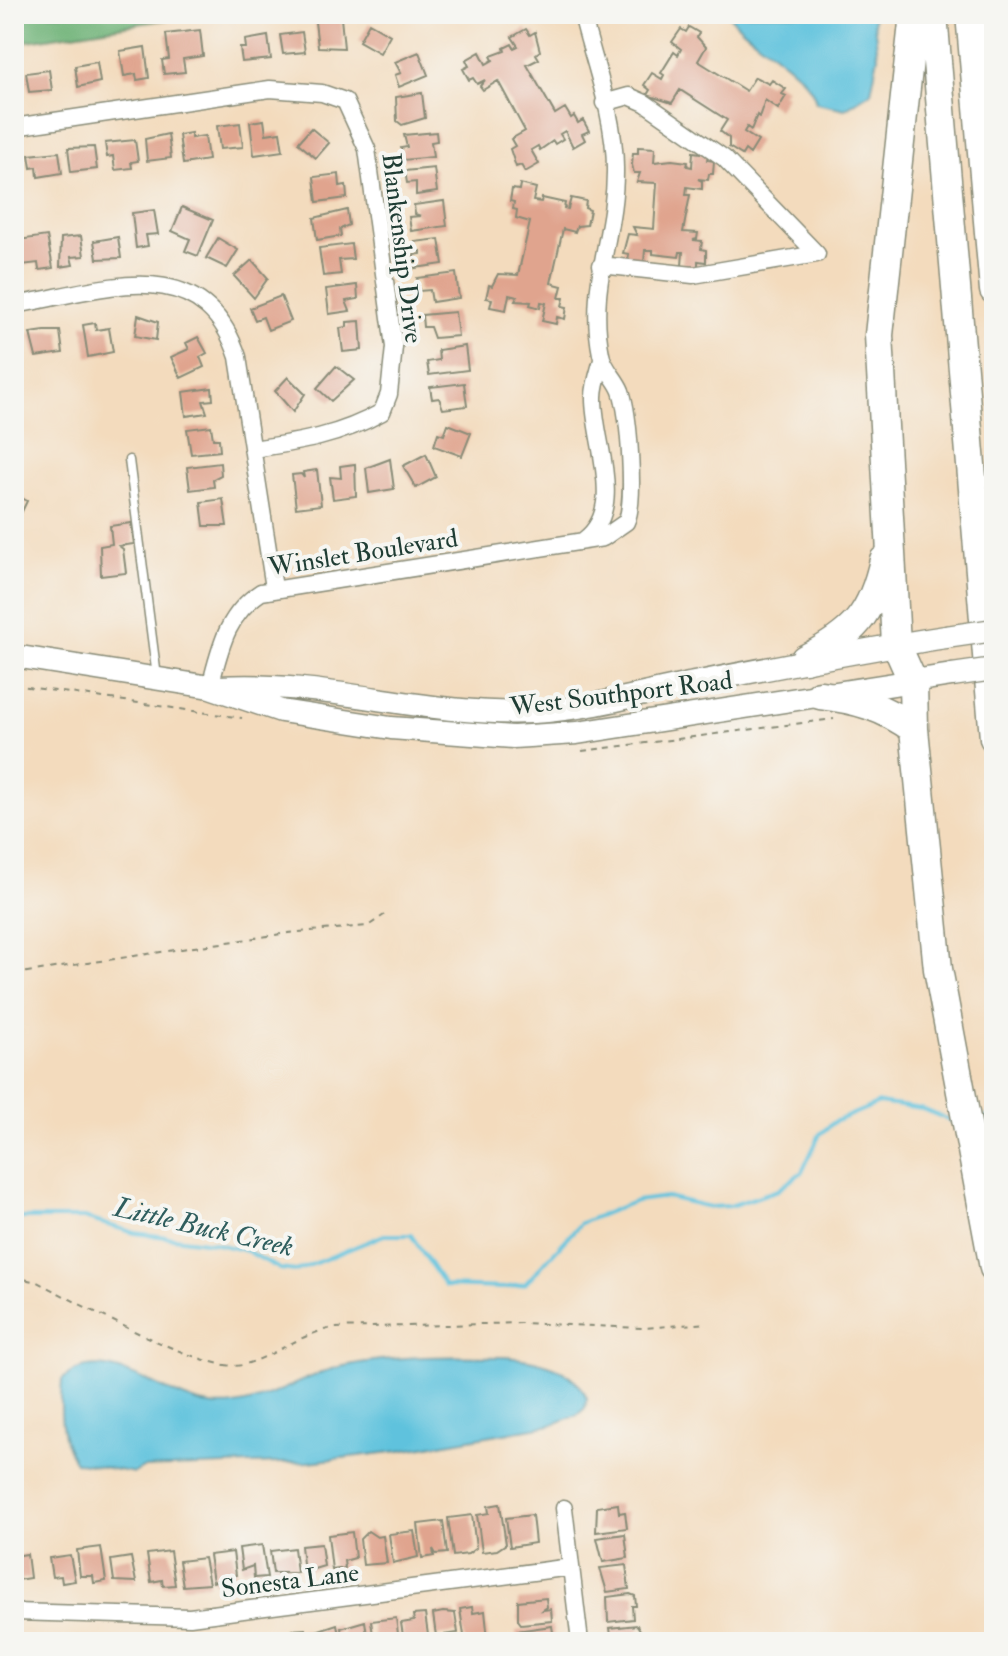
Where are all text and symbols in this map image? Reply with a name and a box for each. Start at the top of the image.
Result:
street label: Blankenship Drive [373,151,430,345]
street label: Winslet Boulevard [265,522,460,584]
street label: West Southport Road [507,664,734,725]
water label: Little Buck Creek [109,1190,297,1265]
street label: Sonesta Lane [219,1557,361,1605]

